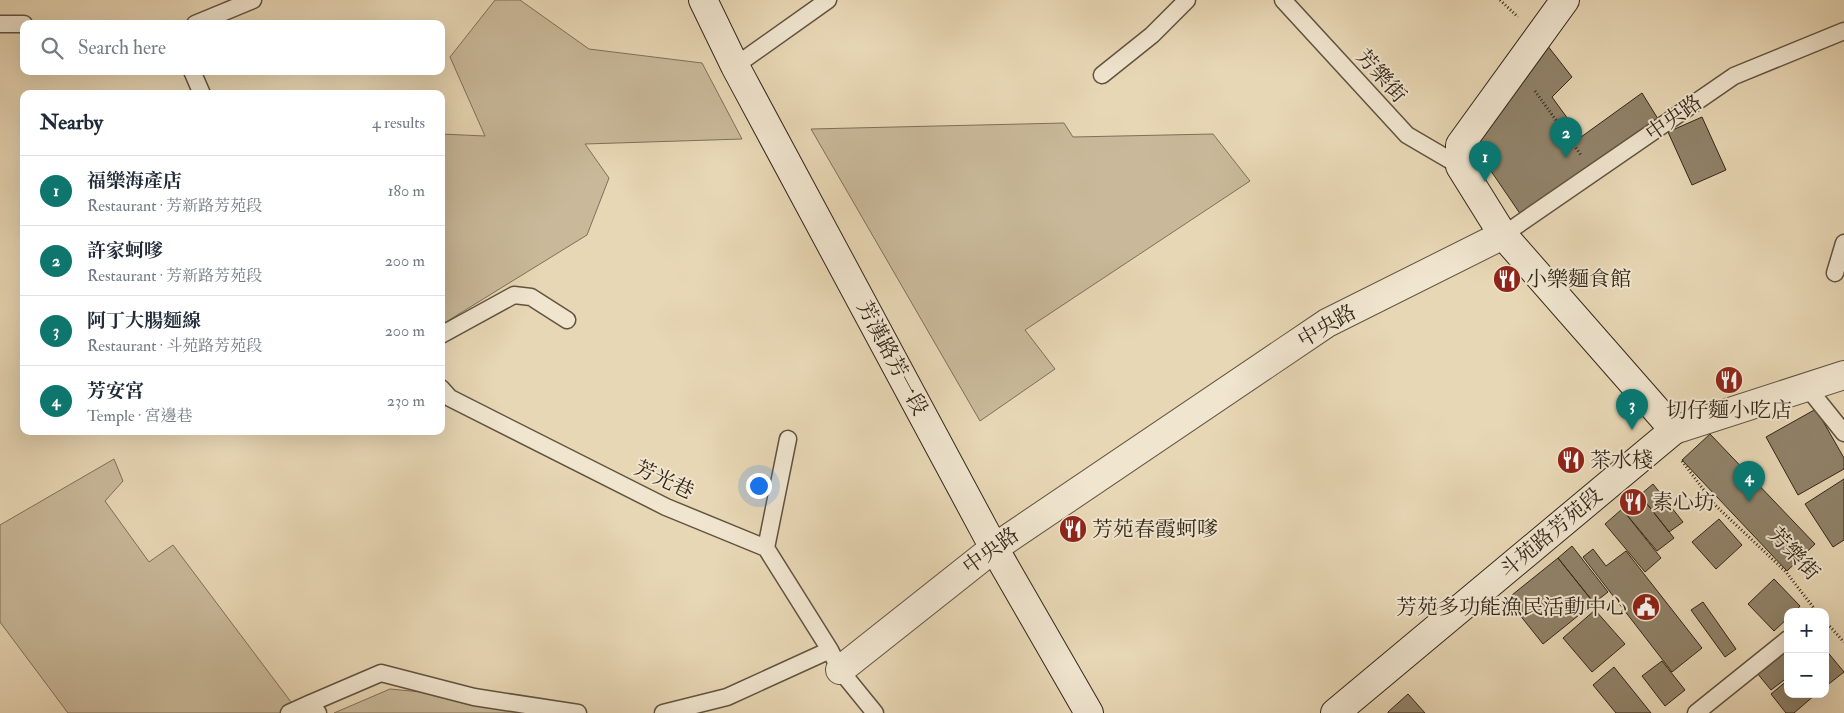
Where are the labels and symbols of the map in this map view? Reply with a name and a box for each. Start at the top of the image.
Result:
street label: 芳樂街 [1350,44,1412,108]
street label: 中央路 [1640,89,1708,147]
pin: 2 [1550,117,1582,158]
pin: 1 [1469,141,1501,182]
restaurant icon: 小樂麵食館 [1492,264,1522,294]
place label: 小樂麵食館 [1526,266,1631,293]
street label: 芳漢路芳一段 [851,296,933,420]
street label: 中央路 [1293,299,1361,353]
restaurant icon: 切仔麵小吃店 [1714,365,1744,395]
pin: 3 [1616,389,1648,430]
place label: 切仔麵小吃店 [1666,397,1792,424]
restaurant icon: 茶水棧 [1556,445,1586,475]
place label: 茶水棧 [1590,447,1653,474]
street label: 芳光巷 [630,454,698,506]
pin: 4 [1733,461,1765,502]
your location [746,473,772,499]
street label: 斗苑路芳苑段 [1494,482,1608,584]
restaurant icon: 素心坊 [1618,487,1648,517]
place label: 素心坊 [1652,489,1715,516]
restaurant icon: 芳苑春霞蚵嗲 [1058,514,1088,544]
place label: 芳苑春霞蚵嗲 [1092,516,1218,543]
street label: 中央路 [958,522,1024,580]
street label: 芳樂街 [1763,522,1825,586]
public building icon: 芳苑多功能漁民活動中心 [1631,592,1661,622]
place label: 芳苑多功能漁民活動中心 [1396,594,1627,621]

